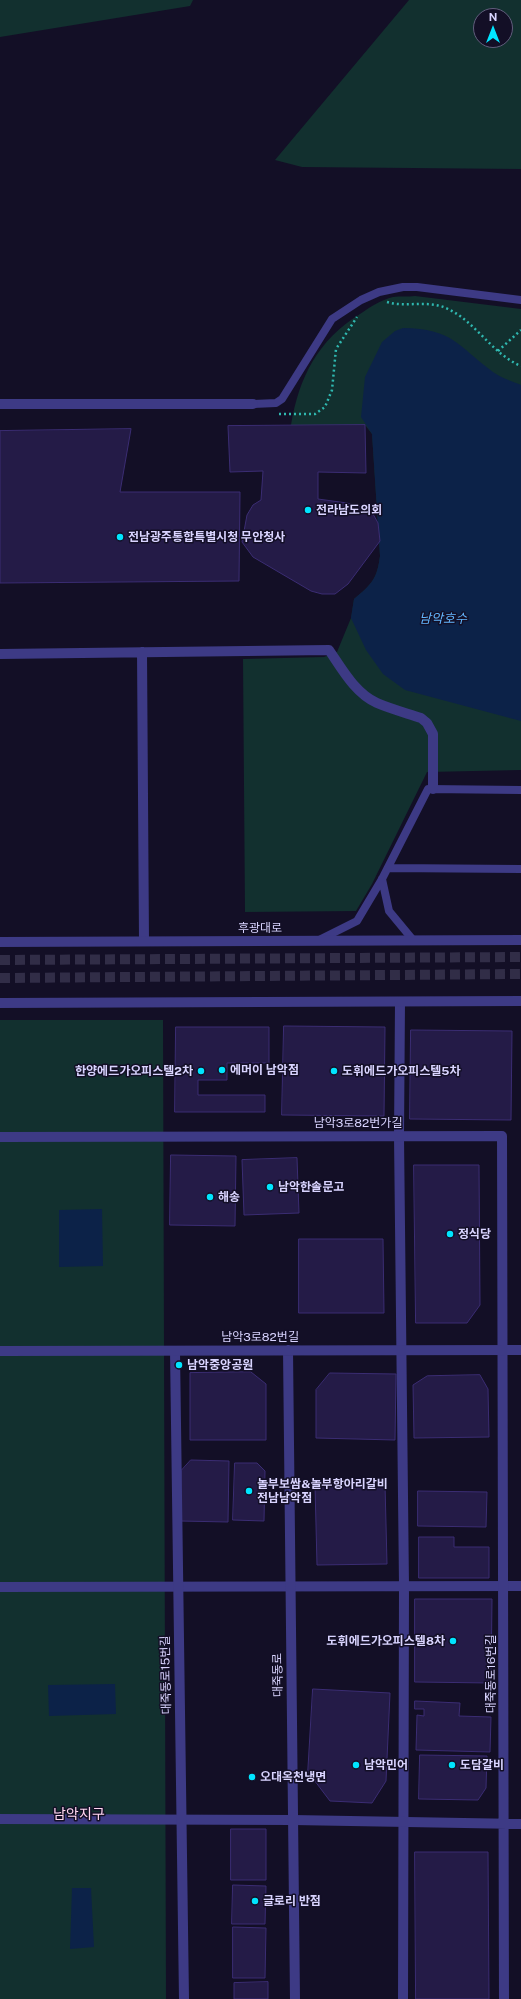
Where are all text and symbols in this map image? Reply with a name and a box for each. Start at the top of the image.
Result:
north arrow [473,8,513,48]
text: N [489,11,497,23]
place label: 전라남도의회 [316,503,382,517]
marker: 전라남도의회 [303,505,313,515]
place label: 전남광주통합특별시청 무안청사 [128,530,285,544]
marker: 전남광주통합특별시청 무안청사 [115,532,125,542]
water label: 남악호수 [419,611,467,627]
street label: 후광대로 [238,921,282,935]
place label: 에머이 남악점 [230,1063,299,1077]
place label: 한양에드가오피스텔2차 [75,1064,193,1078]
place label: 도휘에드가오피스텔5차 [342,1064,460,1078]
marker: 에머이 남악점 [217,1065,227,1075]
marker: 한양에드가오피스텔2차 [196,1066,206,1076]
marker: 도휘에드가오피스텔5차 [329,1066,339,1076]
street label: 남악3로82번가길 [314,1116,402,1130]
place label: 남악한솔문고 [278,1180,344,1194]
marker: 남악한솔문고 [265,1182,275,1192]
place label: 해송 [218,1190,240,1204]
marker: 해송 [205,1192,215,1202]
place label: 정식당 [458,1227,491,1241]
marker: 정식당 [445,1229,455,1239]
street label: 남악3로82번길 [221,1330,299,1344]
place label: 남악중앙공원 [187,1358,253,1372]
marker: 남악중앙공원 [174,1360,184,1370]
place label: 놀부보쌈&놀부항아리갈비 전남남악점 [257,1477,388,1505]
marker: 놀부보쌈&놀부항아리갈비 전남남악점 [244,1486,254,1496]
place label: 도휘에드가오피스텔8차 [327,1634,445,1648]
street label: 대죽동로15번길 [158,1635,174,1715]
street label: 대죽동로16번길 [484,1635,498,1713]
marker: 도휘에드가오피스텔8차 [448,1636,458,1646]
street label: 대죽동로 [270,1653,286,1697]
place label: 남악민어 [364,1758,408,1772]
place label: 도담갈비 [460,1758,504,1772]
marker: 남악민어 [351,1760,361,1770]
marker: 도담갈비 [447,1760,457,1770]
place label: 오대옥천냉면 [260,1770,326,1784]
marker: 오대옥천냉면 [247,1772,257,1782]
district label: 남악지구 [53,1807,105,1823]
place label: 글로리 반점 [263,1894,321,1908]
marker: 글로리 반점 [250,1896,260,1906]

